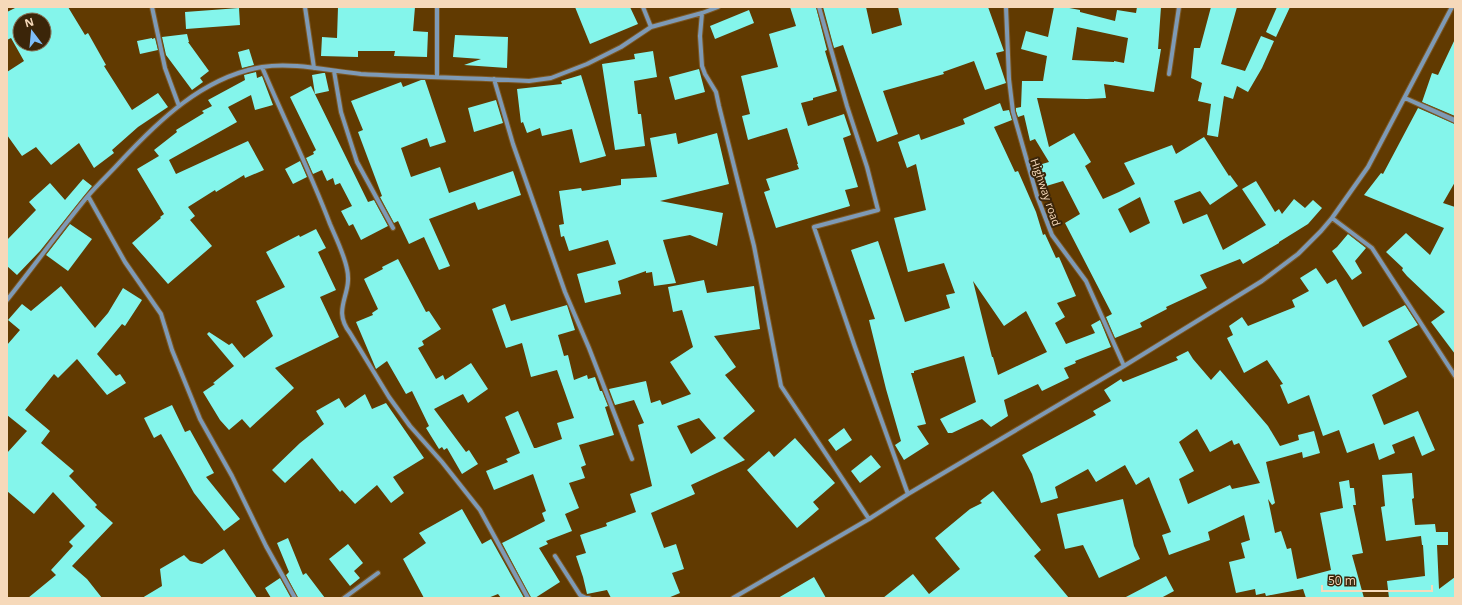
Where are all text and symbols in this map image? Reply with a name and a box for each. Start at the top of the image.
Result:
north arrow [12,12,52,52]
text: N [23,13,35,30]
street label: Highway road [1027,156,1065,228]
scale bar [1322,567,1432,593]
text: 50 m [1328,572,1356,589]

